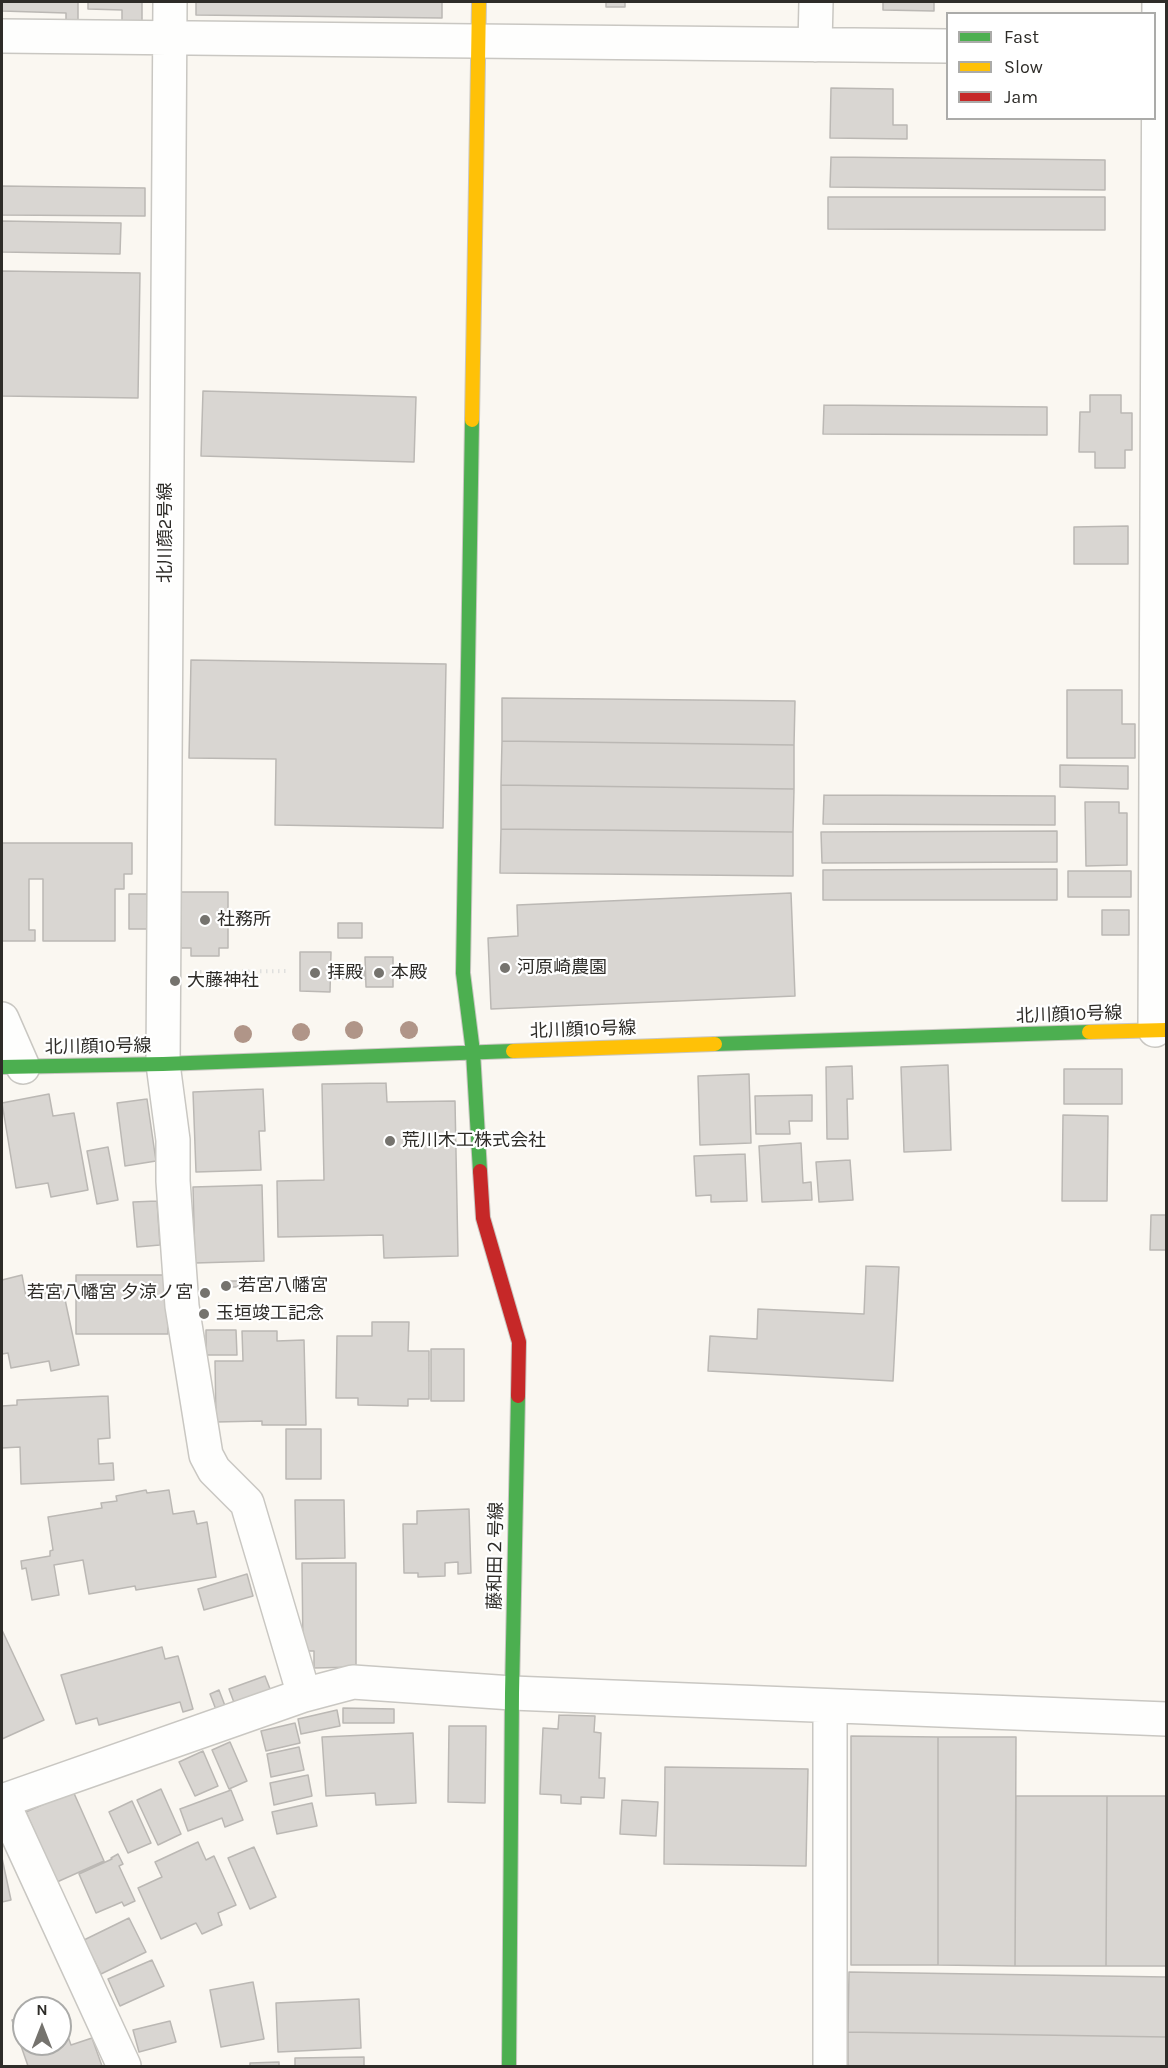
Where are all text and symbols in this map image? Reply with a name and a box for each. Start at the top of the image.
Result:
legend [946,12,1156,120]
text: Fast [1004,26,1039,48]
text: Slow [1004,56,1043,78]
text: Jam [1004,86,1038,108]
street label: 北川顔2号線 [155,483,177,583]
place label: 社務所 [217,909,271,931]
marker: 社務所 [198,913,212,927]
place label: 河原崎農園 [517,957,607,979]
marker: 河原崎農園 [498,961,512,975]
place label: 拝殿 [327,962,363,984]
place label: 本殿 [391,962,427,984]
marker: 拝殿 [308,966,322,980]
marker: 本殿 [372,966,386,980]
place label: 大藤神社 [187,970,259,992]
marker: 大藤神社 [168,974,182,988]
street label: 北川顔10号線 [1015,1002,1123,1028]
street label: 北川顔10号線 [529,1017,637,1043]
street label: 北川顔10号線 [45,1035,151,1059]
place label: 荒川木工株式会社 [402,1130,546,1152]
marker: 荒川木工株式会社 [383,1134,397,1148]
place label: 若宮八幡宮 [238,1275,328,1297]
marker: 若宮八幡宮 [219,1279,233,1293]
place label: 若宮八幡宮 夕涼ノ宮 [27,1282,193,1304]
marker: 若宮八幡宮 夕涼ノ宮 [198,1286,212,1300]
place label: 玉垣竣工記念 [216,1303,324,1325]
marker: 玉垣竣工記念 [197,1307,211,1321]
street label: 藤和田２号線 [484,1502,508,1610]
north arrow [12,1996,72,2056]
text: N [36,2000,48,2019]

